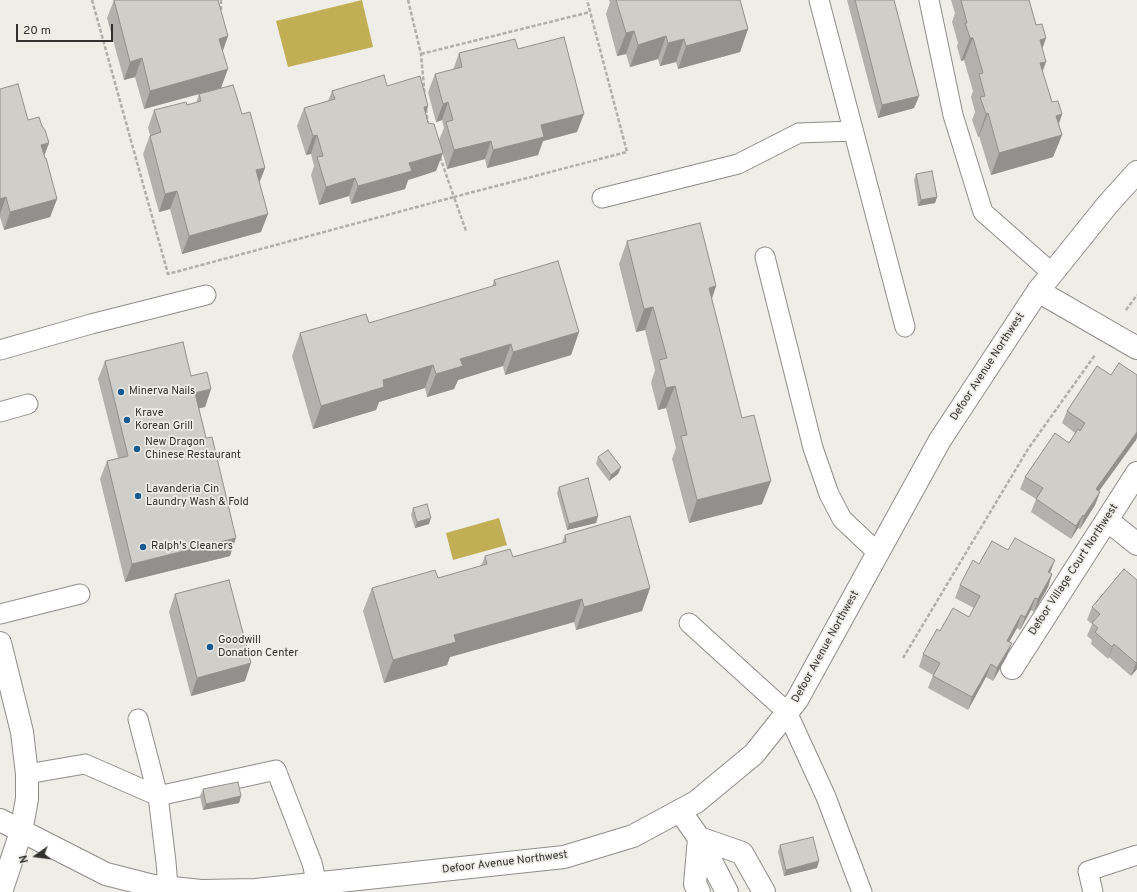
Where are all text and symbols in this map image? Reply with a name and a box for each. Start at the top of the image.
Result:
scale bar [18,16,115,42]
text: 20 m [23,23,51,39]
street label: Defoor Avenue Northwest [948,310,1028,424]
place label: Minerva Nails [129,385,195,399]
marker: Minerva Nails [116,387,126,397]
place label: Krave Korean Grill [135,407,193,433]
marker: Krave Korean Grill [122,415,132,425]
place label: New Dragon Chinese Restaurant [145,436,241,462]
marker: New Dragon Chinese Restaurant [132,444,142,454]
place label: Lavanderia Cin Laundry Wash & Fold [146,483,249,509]
marker: Lavanderia Cin Laundry Wash & Fold [133,491,143,501]
street label: Defoor Village Court Northwest [1027,502,1121,638]
place label: Ralph's Cleaners [151,540,233,554]
marker: Ralph's Cleaners [138,542,148,552]
street label: Defoor Avenue Northwest [790,589,862,705]
place label: Goodwill Donation Center [218,634,299,660]
marker: Goodwill Donation Center [205,642,215,652]
north arrow [16,836,56,876]
street label: Defoor Avenue Northwest [442,849,568,877]
text: N [17,853,32,864]

